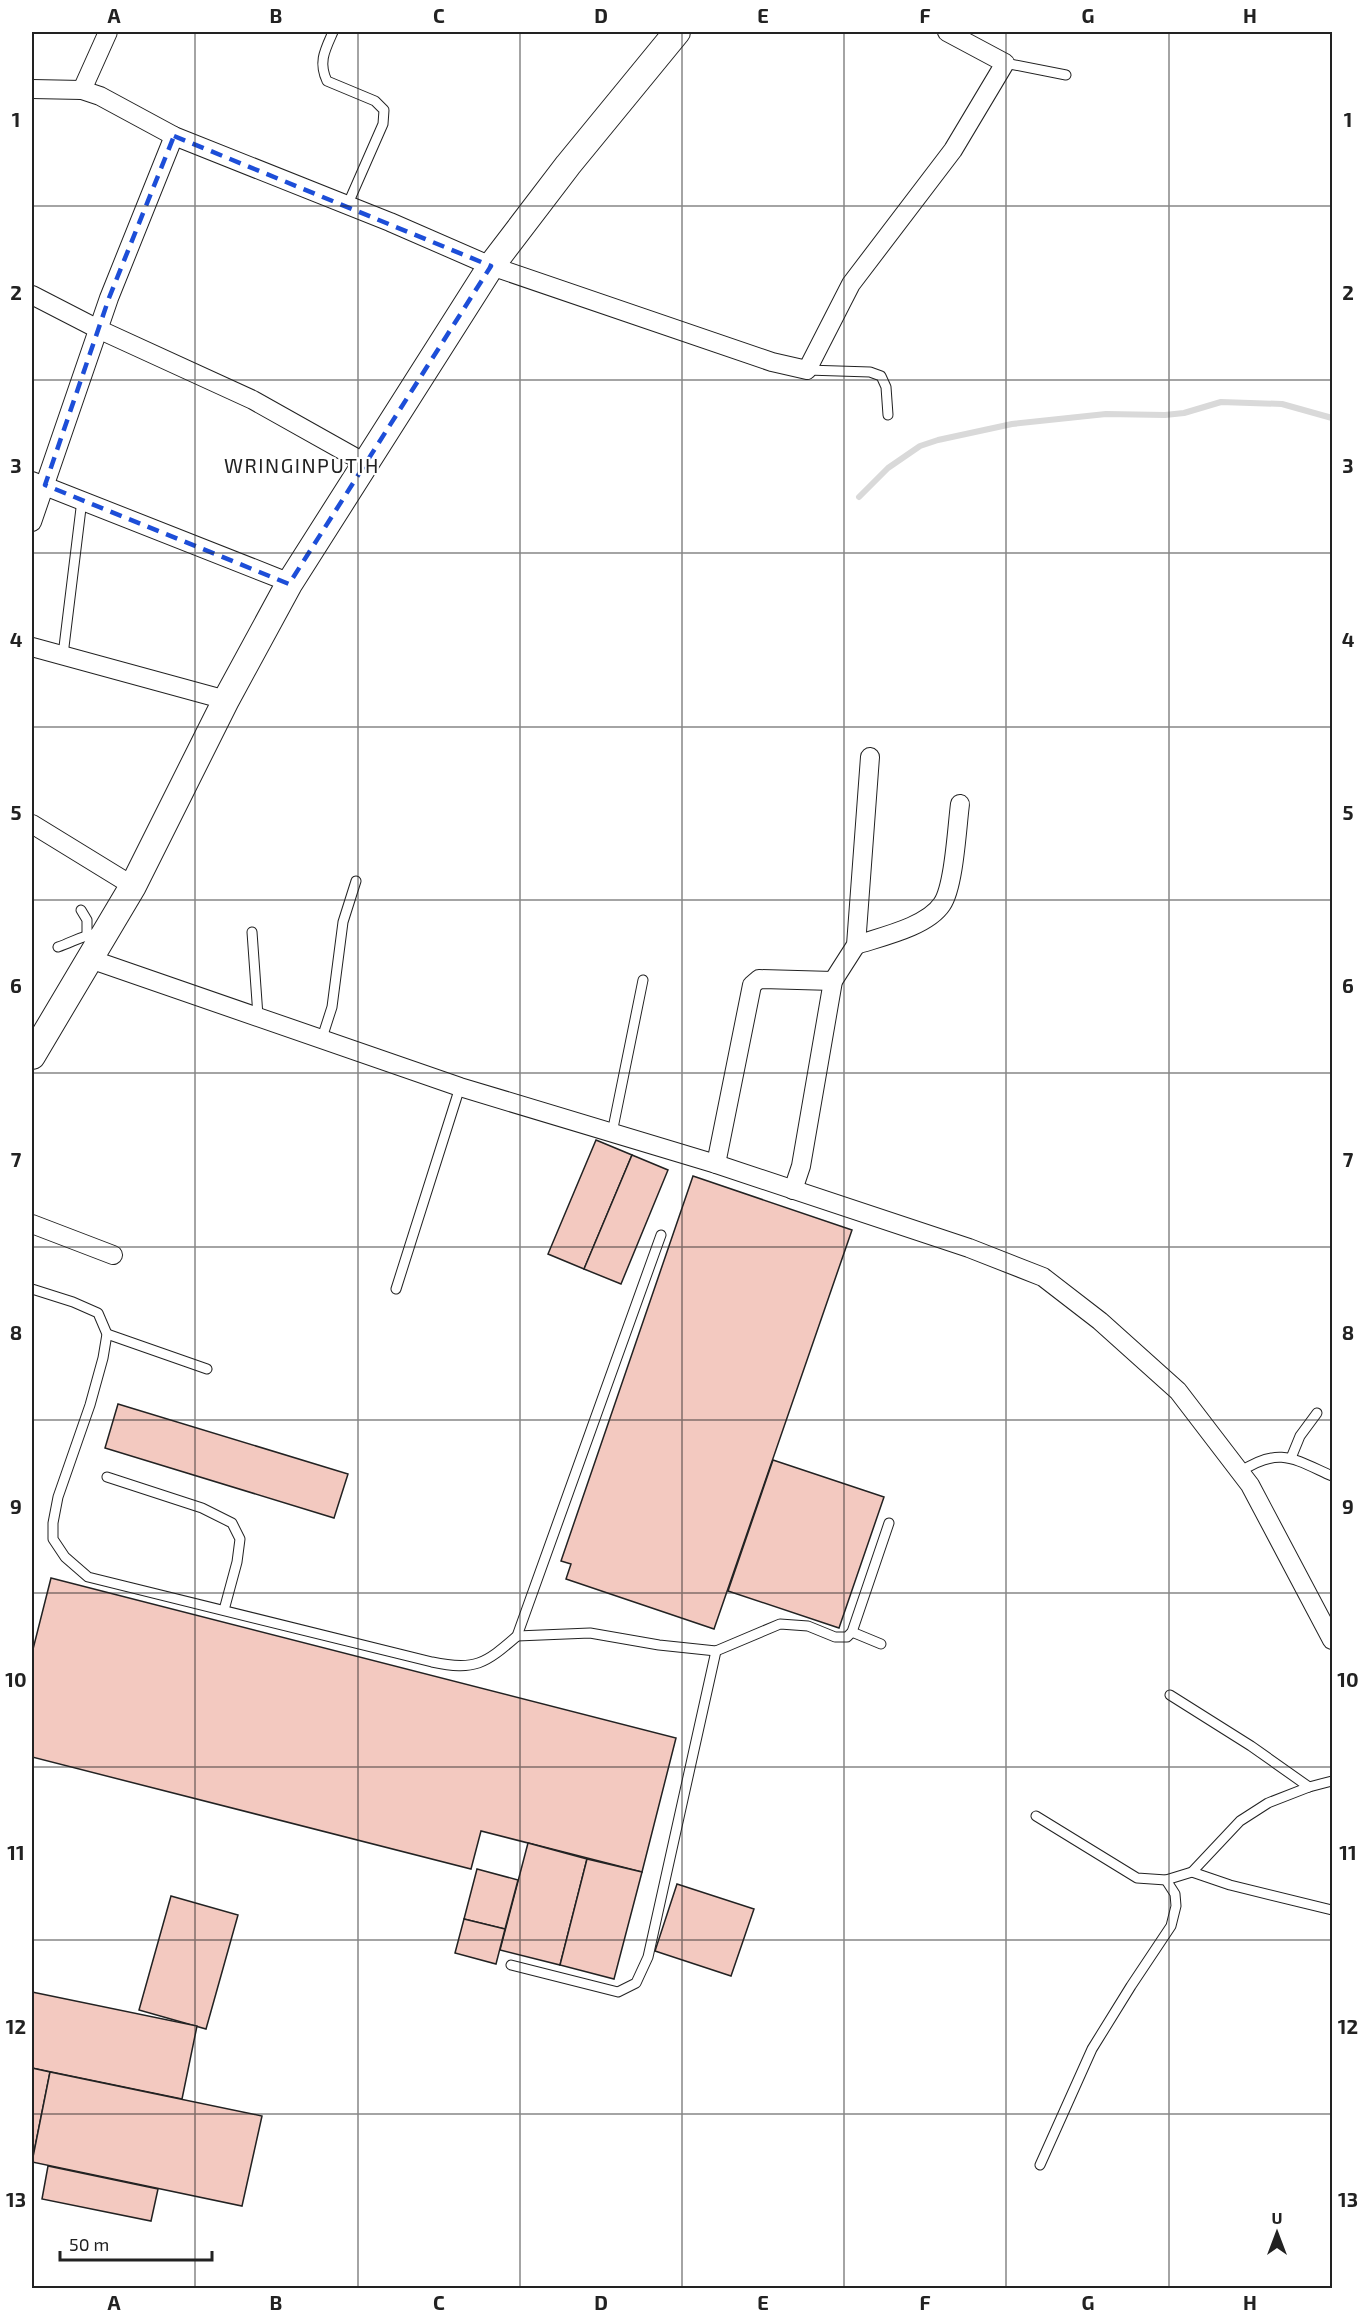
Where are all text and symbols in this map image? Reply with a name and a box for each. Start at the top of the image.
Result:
text: A [107,3,121,27]
text: B [270,3,282,27]
text: C [433,3,445,27]
text: D [594,3,608,27]
text: E [757,3,769,27]
text: F [919,3,931,27]
text: G [1082,3,1094,27]
text: H [1243,3,1257,27]
text: 1 [12,107,20,131]
text: 1 [1344,107,1352,131]
text: 2 [10,280,22,304]
text: 2 [1342,280,1354,304]
text: 3 [10,453,22,477]
district label: WRINGINPUTIH [224,453,380,477]
text: 3 [1342,453,1354,477]
text: 4 [10,627,23,651]
text: 4 [1342,627,1355,651]
text: 5 [10,800,22,824]
text: 5 [1342,800,1354,824]
text: 6 [10,973,22,997]
text: 6 [1342,973,1354,997]
text: 7 [11,1147,22,1171]
text: 7 [1343,1147,1354,1171]
text: 8 [10,1320,22,1344]
text: 8 [1342,1320,1354,1344]
text: 9 [10,1494,22,1518]
text: 9 [1342,1494,1354,1518]
text: 10 [5,1667,27,1691]
text: 10 [1337,1667,1359,1691]
text: 11 [7,1840,25,1864]
text: 11 [1339,1840,1357,1864]
text: 12 [6,2014,26,2038]
text: 12 [1338,2014,1358,2038]
text: 13 [6,2187,26,2211]
text: 13 [1338,2187,1358,2211]
north arrow [1247,2203,1307,2263]
text: U [1272,2208,1282,2227]
scale bar [60,2224,212,2262]
text: 50 m [69,2233,109,2255]
text: A [107,2290,121,2314]
text: B [270,2290,282,2314]
text: C [433,2290,445,2314]
text: D [594,2290,608,2314]
text: E [757,2290,769,2314]
text: F [919,2290,931,2314]
text: G [1082,2290,1094,2314]
text: H [1243,2290,1257,2314]

